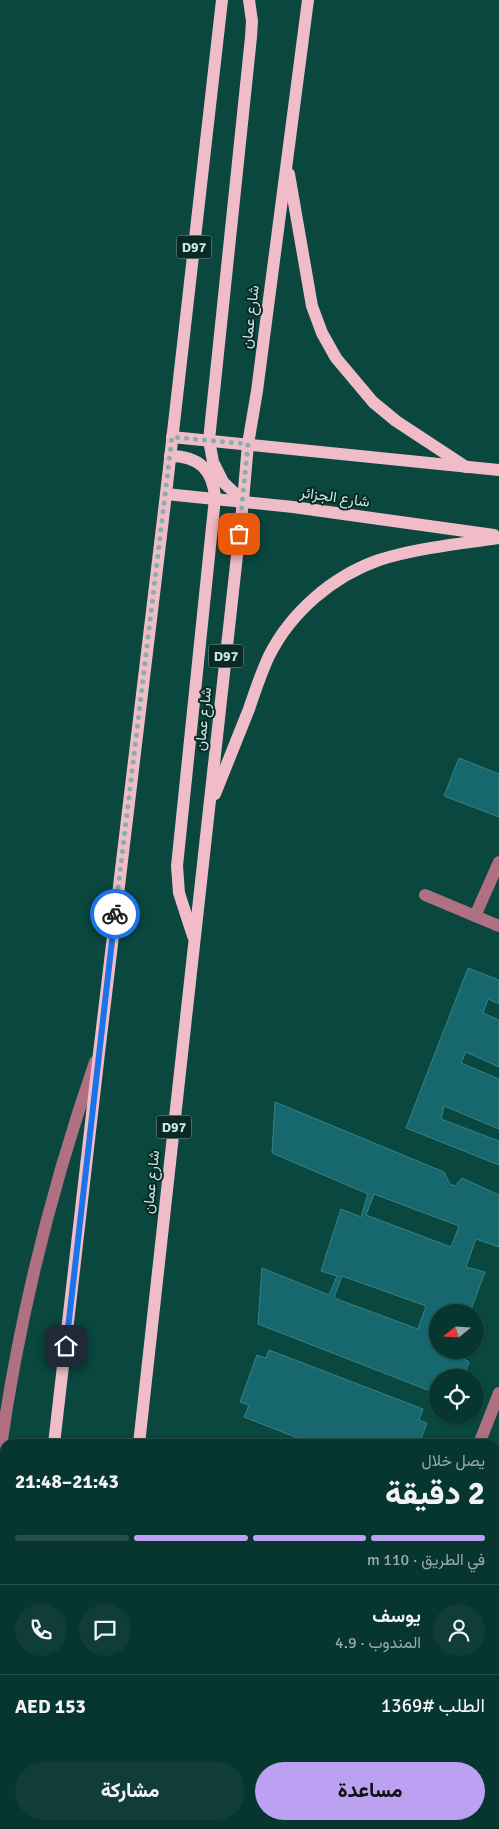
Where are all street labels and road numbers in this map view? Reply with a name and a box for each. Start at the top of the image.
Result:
road number: D97 [176,236,212,258]
street label: شارع عمان [237,284,265,350]
street label: شارع الجزائر [298,483,371,513]
road number: D97 [208,644,244,668]
street label: شارع عمان [191,686,217,752]
road number: D97 [156,1116,192,1138]
street label: شارع عمان [139,1149,165,1215]

